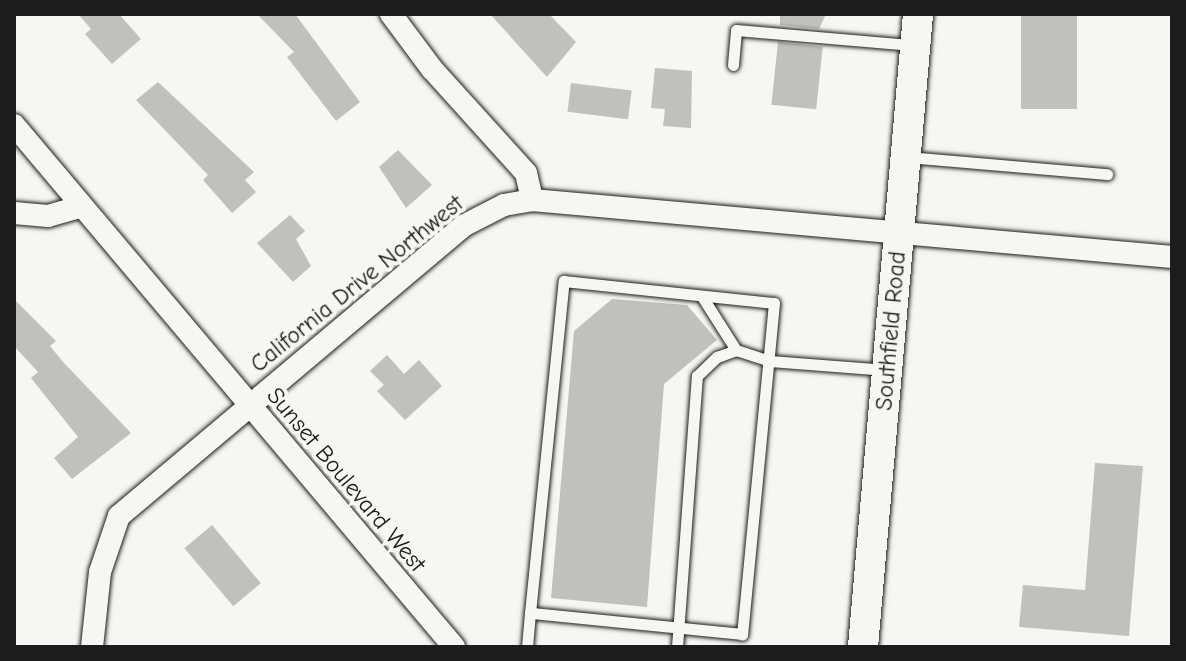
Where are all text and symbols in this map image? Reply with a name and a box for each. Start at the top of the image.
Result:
street label: California Drive Northwest [245,189,469,379]
street label: Southfield Road [870,250,912,412]
street label: Sunset Boulevard West [260,382,432,578]

